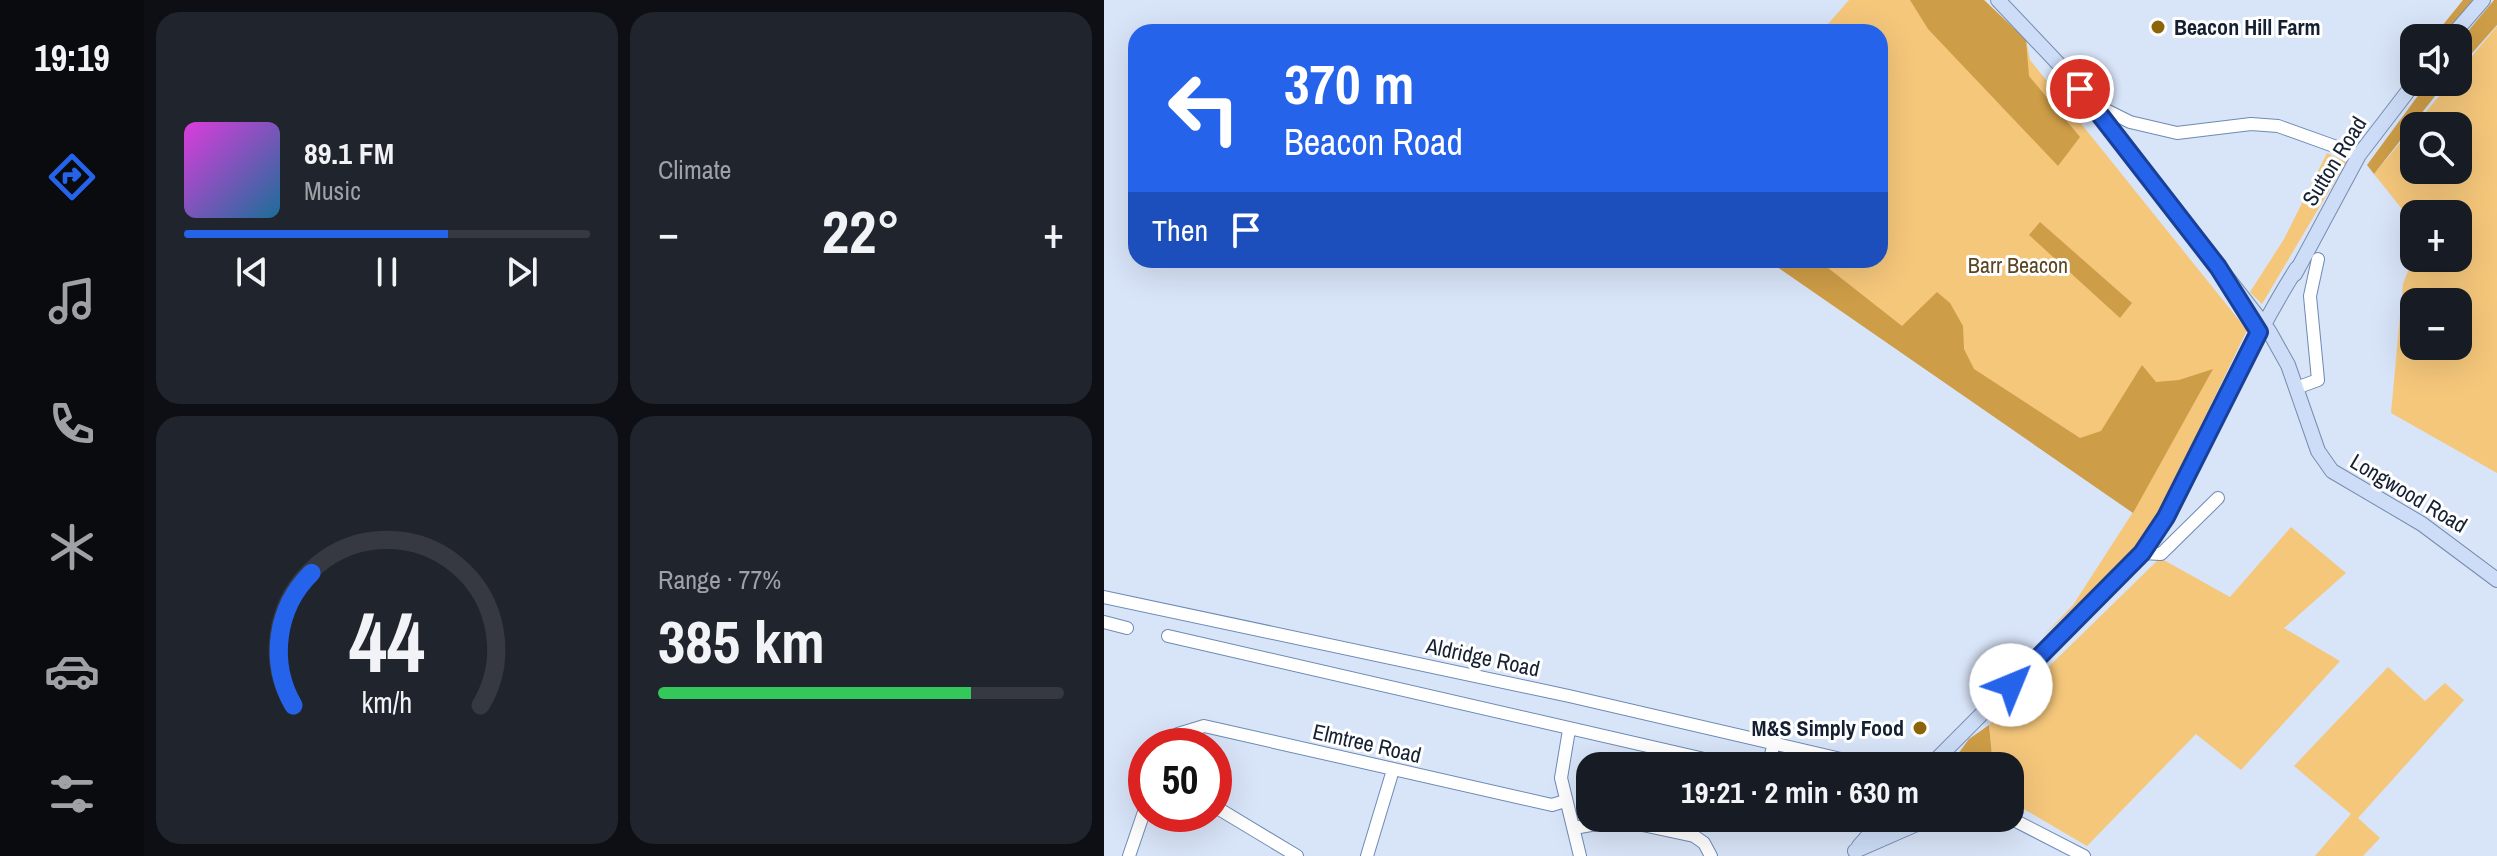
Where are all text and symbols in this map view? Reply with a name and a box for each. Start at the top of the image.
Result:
place label: Beacon Hill Farm [2174,12,2321,42]
marker: Beacon Hill Farm [2149,18,2167,36]
map controls [2400,24,2472,360]
button: sound [2400,24,2472,96]
text: 19:19 [34,34,110,82]
text: 370 m [1284,46,1414,121]
pin [2046,55,2114,123]
icon: left [1152,56,1256,160]
icon: arrive [2058,67,2102,111]
street label: Sutton Road [2295,111,2373,211]
button: search [2400,112,2472,184]
text: Beacon Road [1284,118,1463,166]
text: 89.1 FM [304,133,394,173]
icon: directions [44,149,100,205]
text: Climate [658,152,731,187]
text: Music [304,173,361,208]
text: 22° [822,191,900,272]
button: + [2400,200,2472,272]
text: − [658,202,679,262]
text: + [1043,202,1064,262]
icon: arrive [1224,208,1268,252]
text: Then [1152,210,1208,250]
icon: previous [230,250,274,294]
icon: pause [365,250,409,294]
icon: next [500,250,544,294]
park label: Barr Beacon [1968,250,2068,280]
icon: music [44,273,100,329]
button: − [2400,288,2472,360]
icon: phone [44,396,100,452]
street label: Longwood Road [2345,446,2473,540]
icon: climate [44,519,100,575]
text: Range · 77% [658,562,781,597]
text: 44 [349,586,425,698]
text: 385 km [658,601,825,682]
street label: Aldridge Road [1422,630,1543,684]
icon: car [44,643,100,699]
position arrow [1969,643,2053,727]
text: km/h [362,683,412,722]
place label: M&S Simply Food [1752,713,1904,743]
street label: Elmtree Road [1310,716,1424,770]
marker: M&S Simply Food [1911,719,1929,737]
speed limit sign: 50 [1128,728,1232,832]
icon: filters [44,766,100,822]
text: 19:21 · 2 min · 630 m [1681,772,1919,812]

